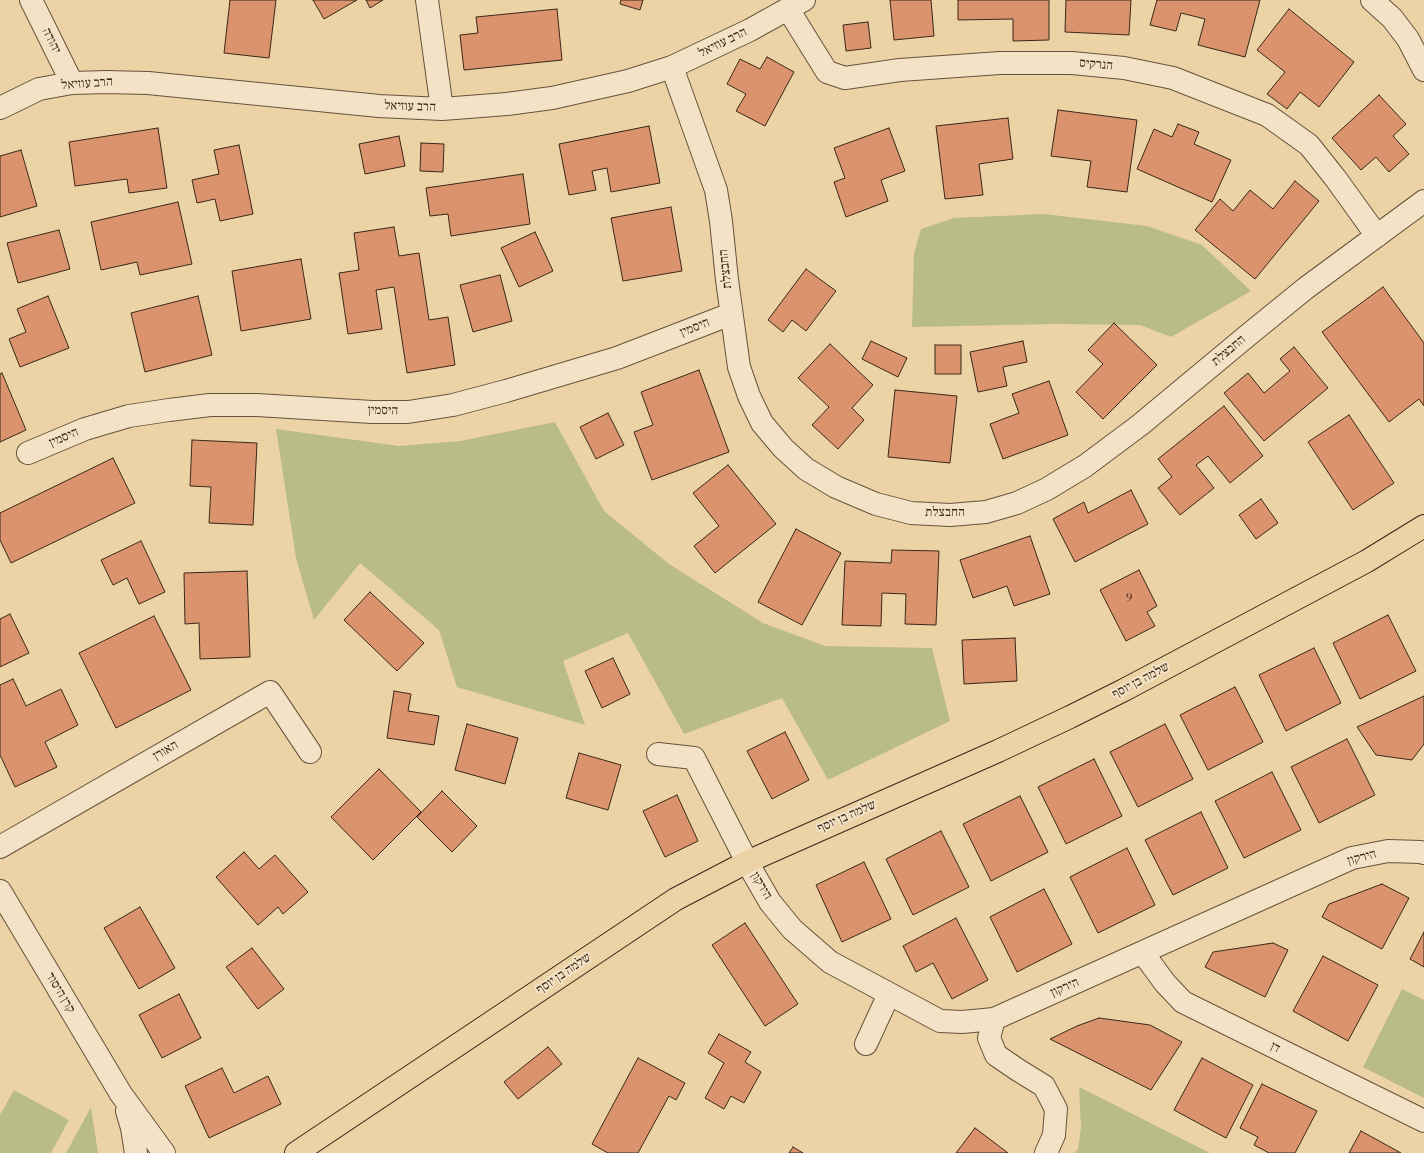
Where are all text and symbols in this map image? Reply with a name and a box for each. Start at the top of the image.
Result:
street label: הרב עוזיאל [696,25,750,61]
street label: יהודה [38,26,64,56]
street label: הנרקיס [1078,56,1114,74]
street label: הרב עוזיאל [61,74,113,94]
street label: הרב עוזיאל [384,98,436,116]
street label: החבצלת [716,248,736,290]
street label: היסמין [678,315,712,341]
street label: החבצלת [1209,332,1249,370]
street label: היסמין [368,403,398,419]
street label: היסמין [47,425,81,451]
street label: החבצלת [925,505,965,521]
house number: 9 [1126,591,1132,605]
street label: שלמה בן יוסף [1110,659,1172,703]
street label: האורן [151,738,181,764]
street label: שלמה בן יוסף [815,797,879,837]
street label: הירקון [1346,847,1378,869]
street label: הירקון [747,869,775,903]
street label: שלמה בן יוסף [534,950,594,998]
street label: קרן היסוד [42,970,78,1016]
street label: הירקון [1048,975,1082,1001]
street label: דן [1268,1039,1282,1057]

